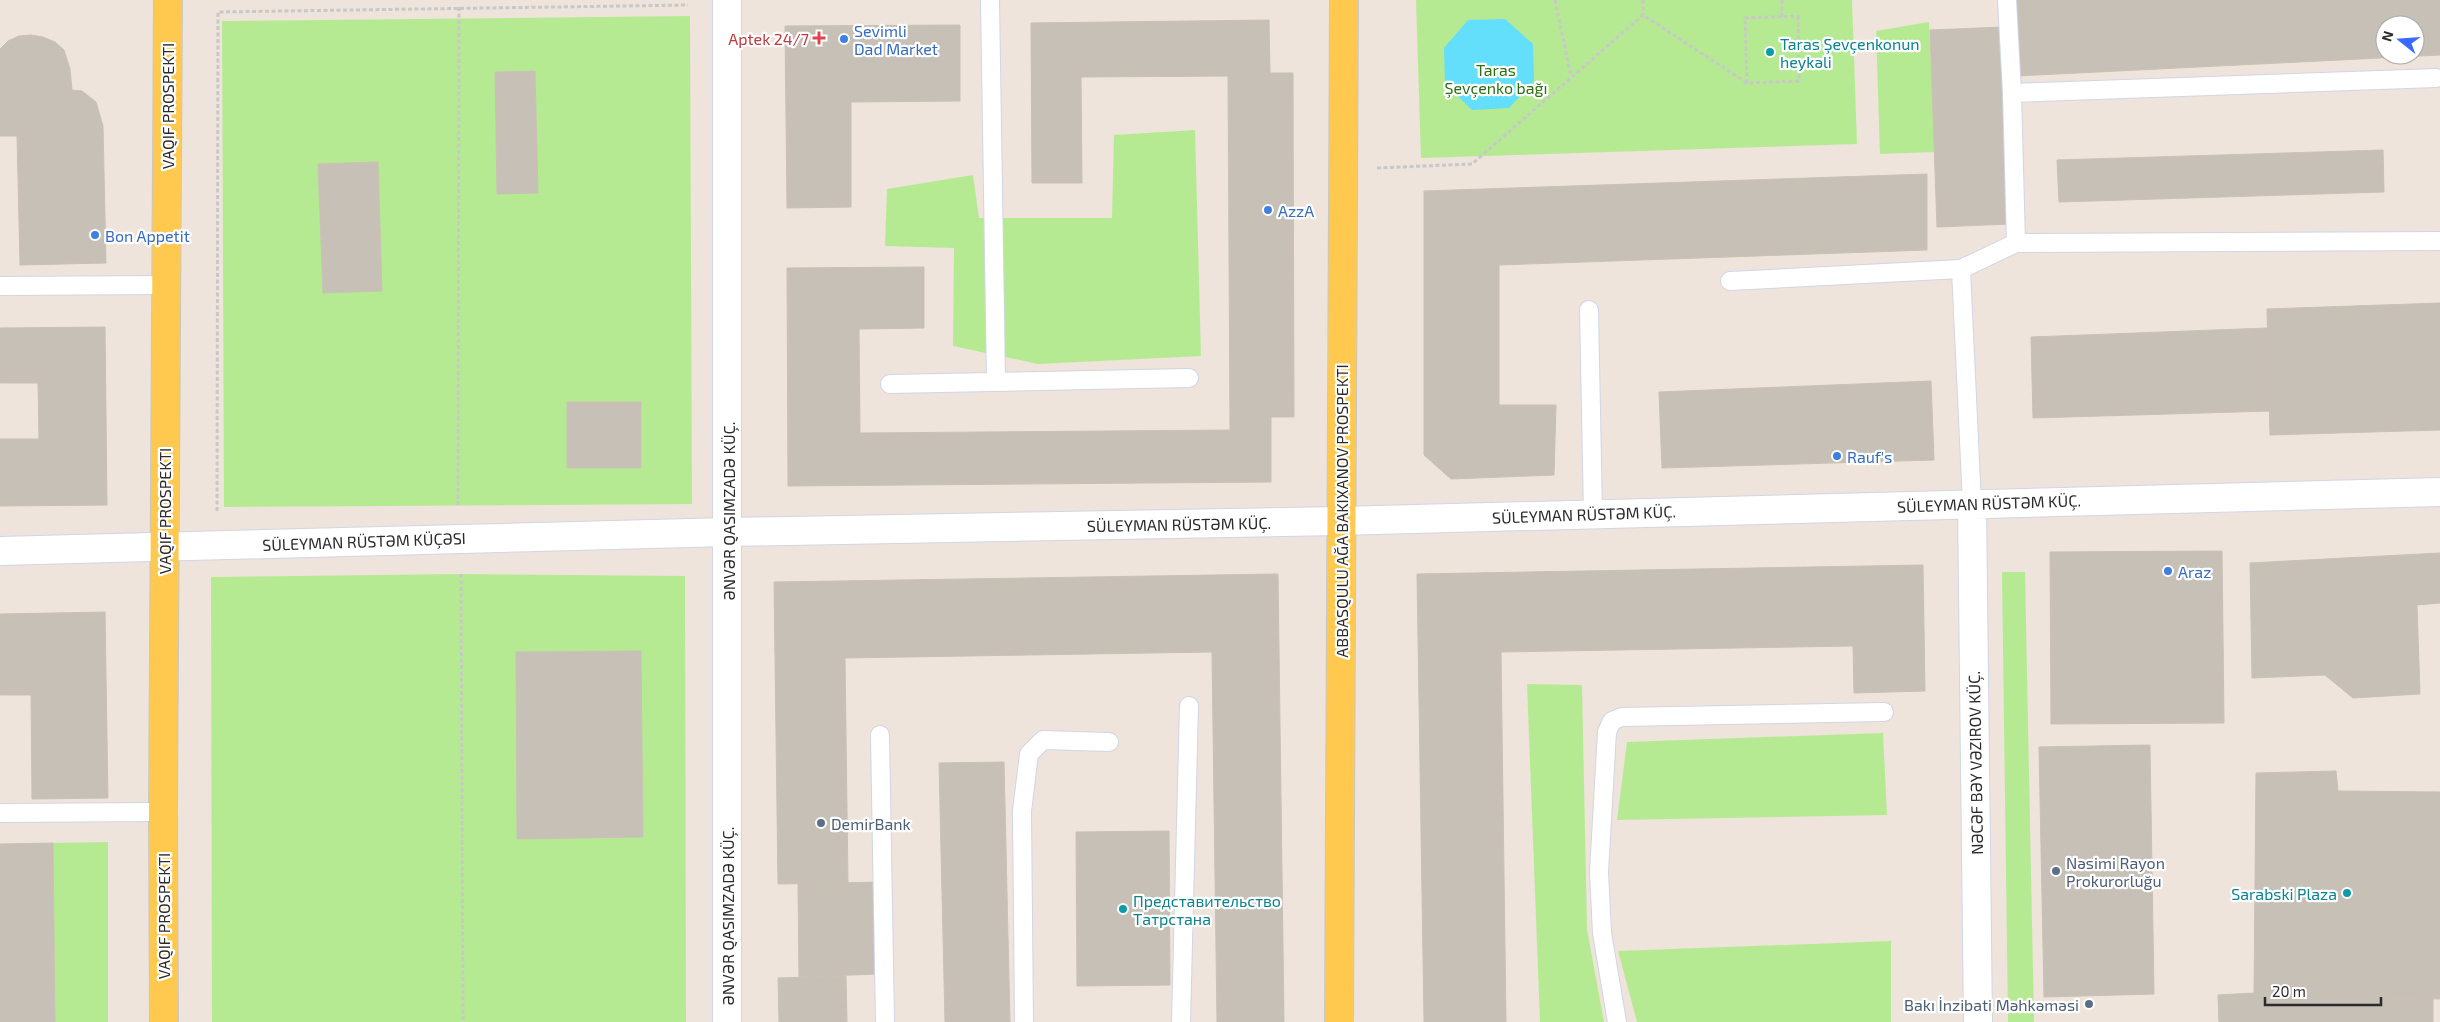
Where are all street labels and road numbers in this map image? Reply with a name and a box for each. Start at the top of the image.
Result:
street label: VAQIF PROSPEKTI [158,43,178,169]
street label: ABBASQULU AĞA BAKIXANOV PROSPEKTI [1332,364,1352,658]
street label: ƏNVƏR QASIMZADƏ KÜÇ. [719,422,739,600]
street label: VAQIF PROSPEKTI [155,448,175,574]
street label: SÜLEYMAN RÜSTƏM KÜÇ. [1897,490,2081,517]
street label: SÜLEYMAN RÜSTƏM KÜÇ. [1492,501,1676,528]
street label: SÜLEYMAN RÜSTƏM KÜÇ. [1087,513,1271,536]
street label: SÜLEYMAN RÜSTƏM KÜÇƏSI [262,528,466,555]
street label: NƏCƏF BƏY VƏZIROV KÜÇ. [1964,671,1987,855]
street label: ƏNVƏR QASIMZADƏ KÜÇ. [718,827,738,1005]
street label: VAQIF PROSPEKTI [154,853,174,979]

